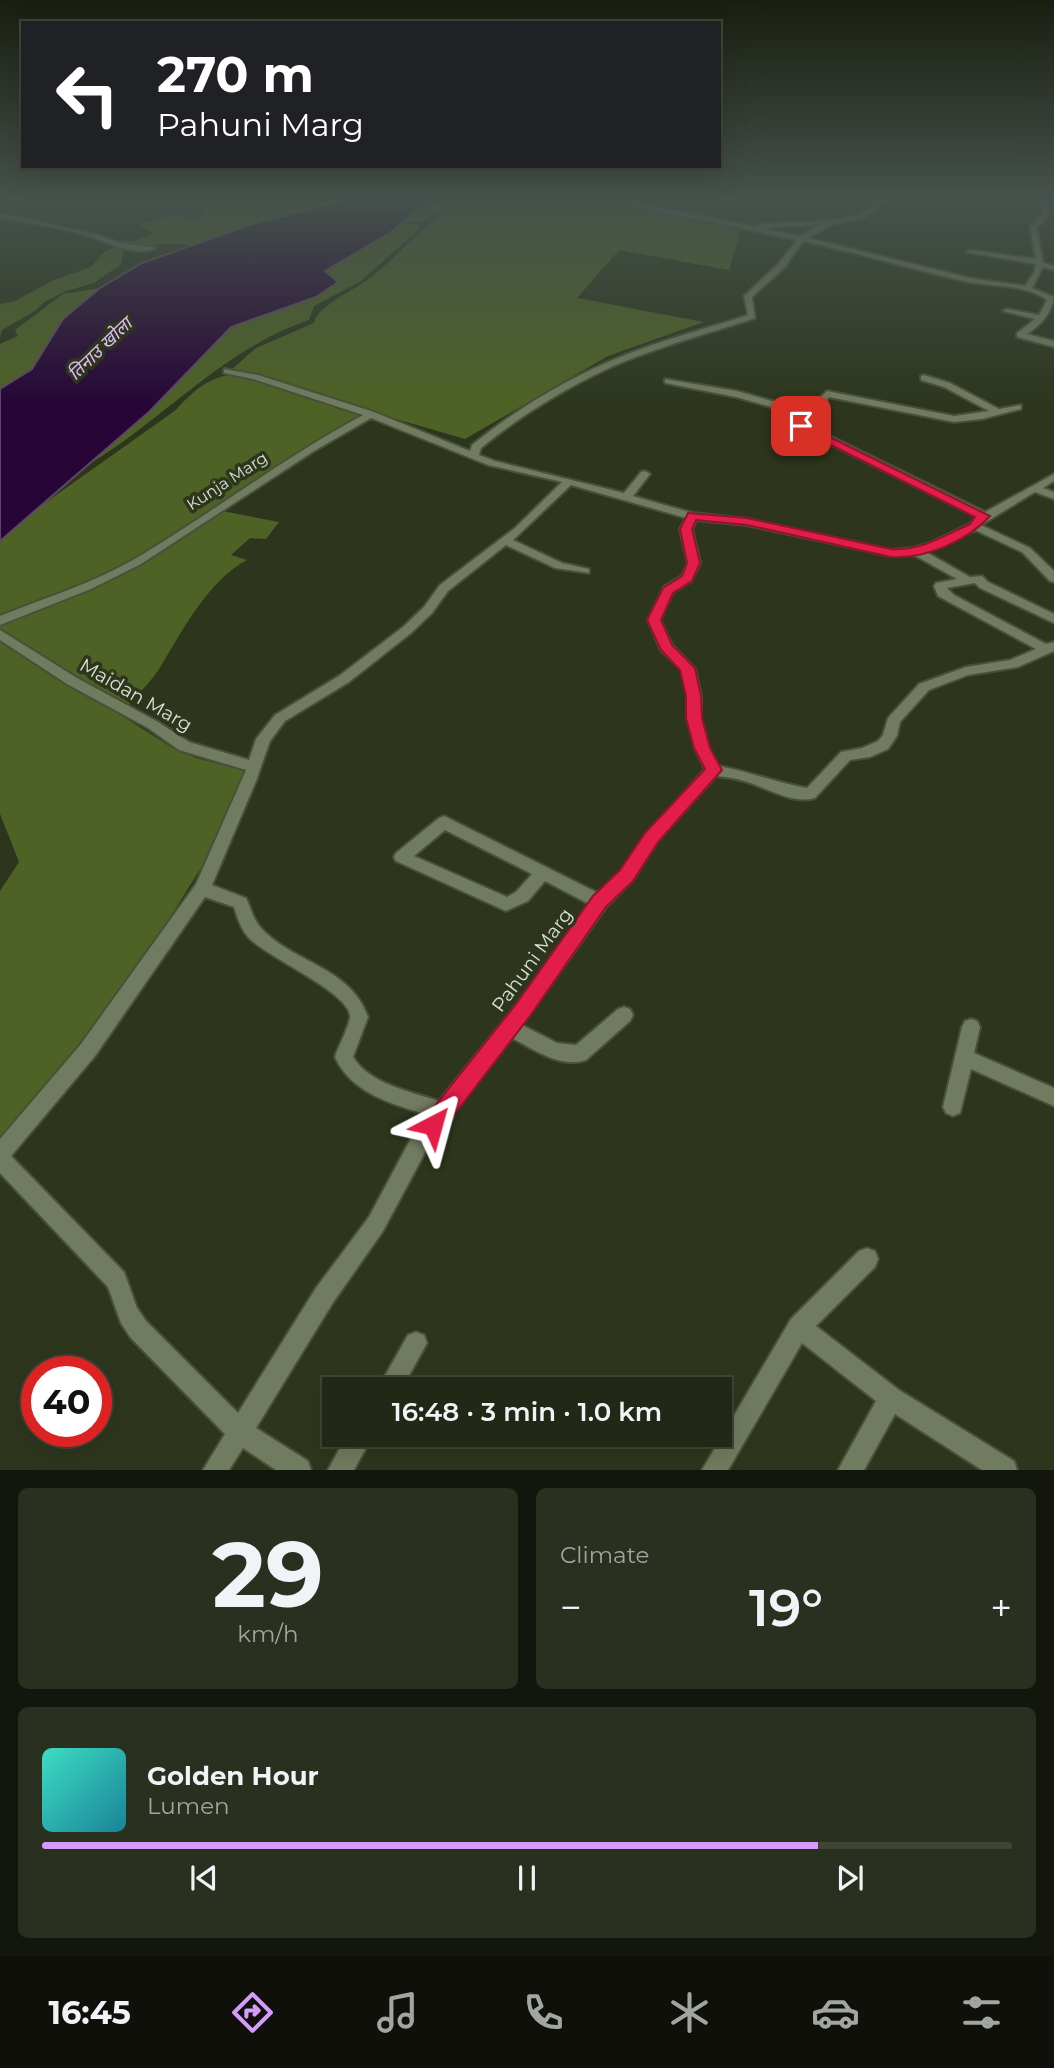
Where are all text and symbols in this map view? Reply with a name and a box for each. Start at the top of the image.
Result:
text: 270 m [157,45,314,104]
icon: left [42,49,133,140]
text: Pahuni Marg [157,105,364,144]
water label: तिनाउ खोला [63,311,139,385]
pin [771,396,831,456]
icon: arrive [782,407,820,445]
street label: Kunja Marg [183,448,271,514]
street label: Maidan Marg [76,654,196,736]
street label: Pahuni Marg [487,904,577,1016]
position arrow [396,1088,470,1162]
speed limit sign: 40 [21,1356,112,1447]
text: 16:48 · 3 min · 1.0 km [392,1396,662,1428]
text: 29 [212,1519,324,1630]
text: Climate [560,1541,649,1569]
text: 19° [749,1576,823,1639]
text: − [560,1584,582,1631]
text: + [990,1584,1012,1631]
text: km/h [237,1620,299,1648]
text: Golden Hour [147,1760,319,1792]
text: Lumen [147,1792,230,1820]
icon: previous [185,1859,223,1897]
icon: pause [508,1859,546,1897]
icon: next [831,1859,869,1897]
icon: directions [228,1988,277,2037]
icon: music [373,1988,422,2037]
icon: phone [519,1988,568,2037]
icon: climate [665,1988,714,2037]
icon: car [811,1988,860,2037]
icon: filters [957,1988,1006,2037]
text: 16:45 [48,1993,131,2032]

